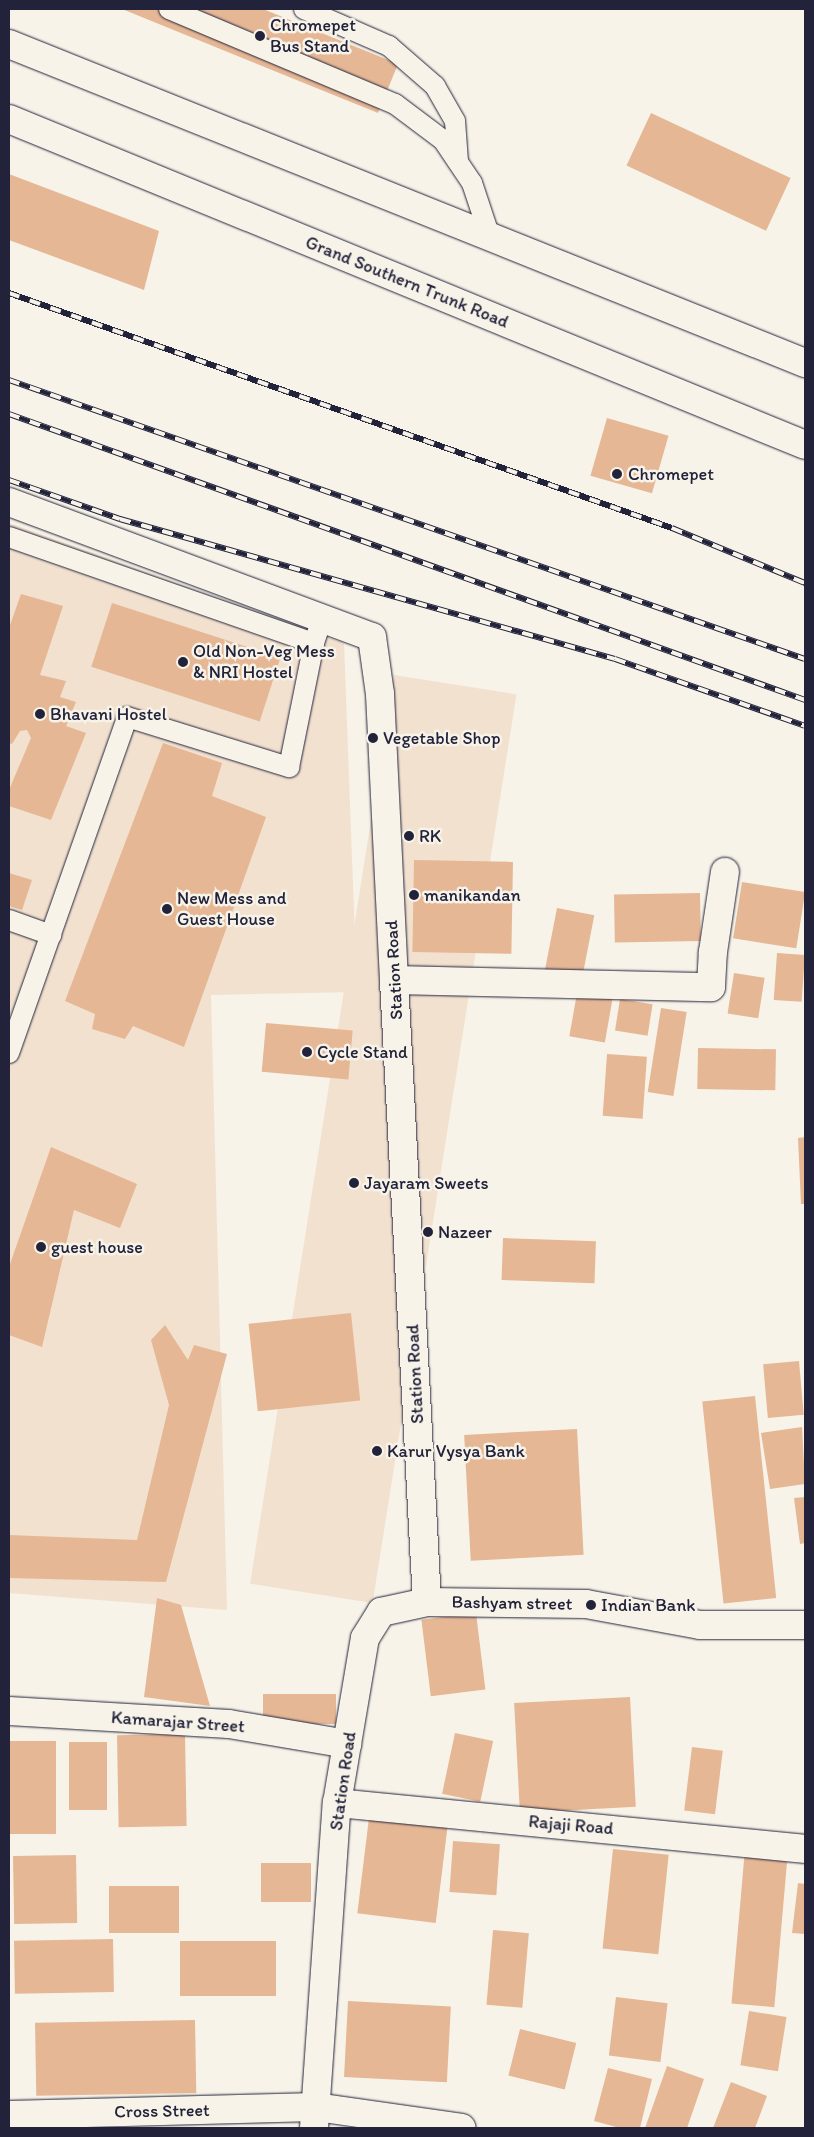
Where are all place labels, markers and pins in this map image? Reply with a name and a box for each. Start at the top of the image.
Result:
place label: Chromepet Bus Stand [270,15,356,58]
marker: Chromepet Bus Stand [254,30,266,42]
place label: Chromepet [628,463,714,485]
marker: Chromepet [610,467,624,481]
place label: Old Non-Veg Mess & NRI Hostel [193,641,335,684]
marker: Old Non-Veg Mess & NRI Hostel [177,656,189,668]
place label: Bhavani Hostel [50,703,167,725]
marker: Bhavani Hostel [34,708,46,720]
place label: Vegetable Shop [383,727,500,749]
marker: Vegetable Shop [367,732,379,744]
place label: RK [419,825,441,847]
marker: RK [403,830,415,842]
place label: manikandan [424,884,521,906]
place label: New Mess and Guest House [177,888,286,931]
marker: manikandan [408,889,420,901]
marker: New Mess and Guest House [161,903,173,915]
place label: Cycle Stand [317,1041,408,1063]
marker: Cycle Stand [301,1046,313,1058]
place label: Jayaram Sweets [364,1172,489,1194]
marker: Jayaram Sweets [348,1177,360,1189]
place label: Nazeer [438,1221,492,1243]
marker: Nazeer [422,1226,434,1238]
place label: guest house [51,1236,143,1258]
marker: guest house [35,1241,47,1253]
place label: Karur Vysya Bank [387,1440,525,1462]
marker: Karur Vysya Bank [371,1445,383,1457]
place label: Indian Bank [601,1594,696,1616]
marker: Indian Bank [585,1599,597,1611]

